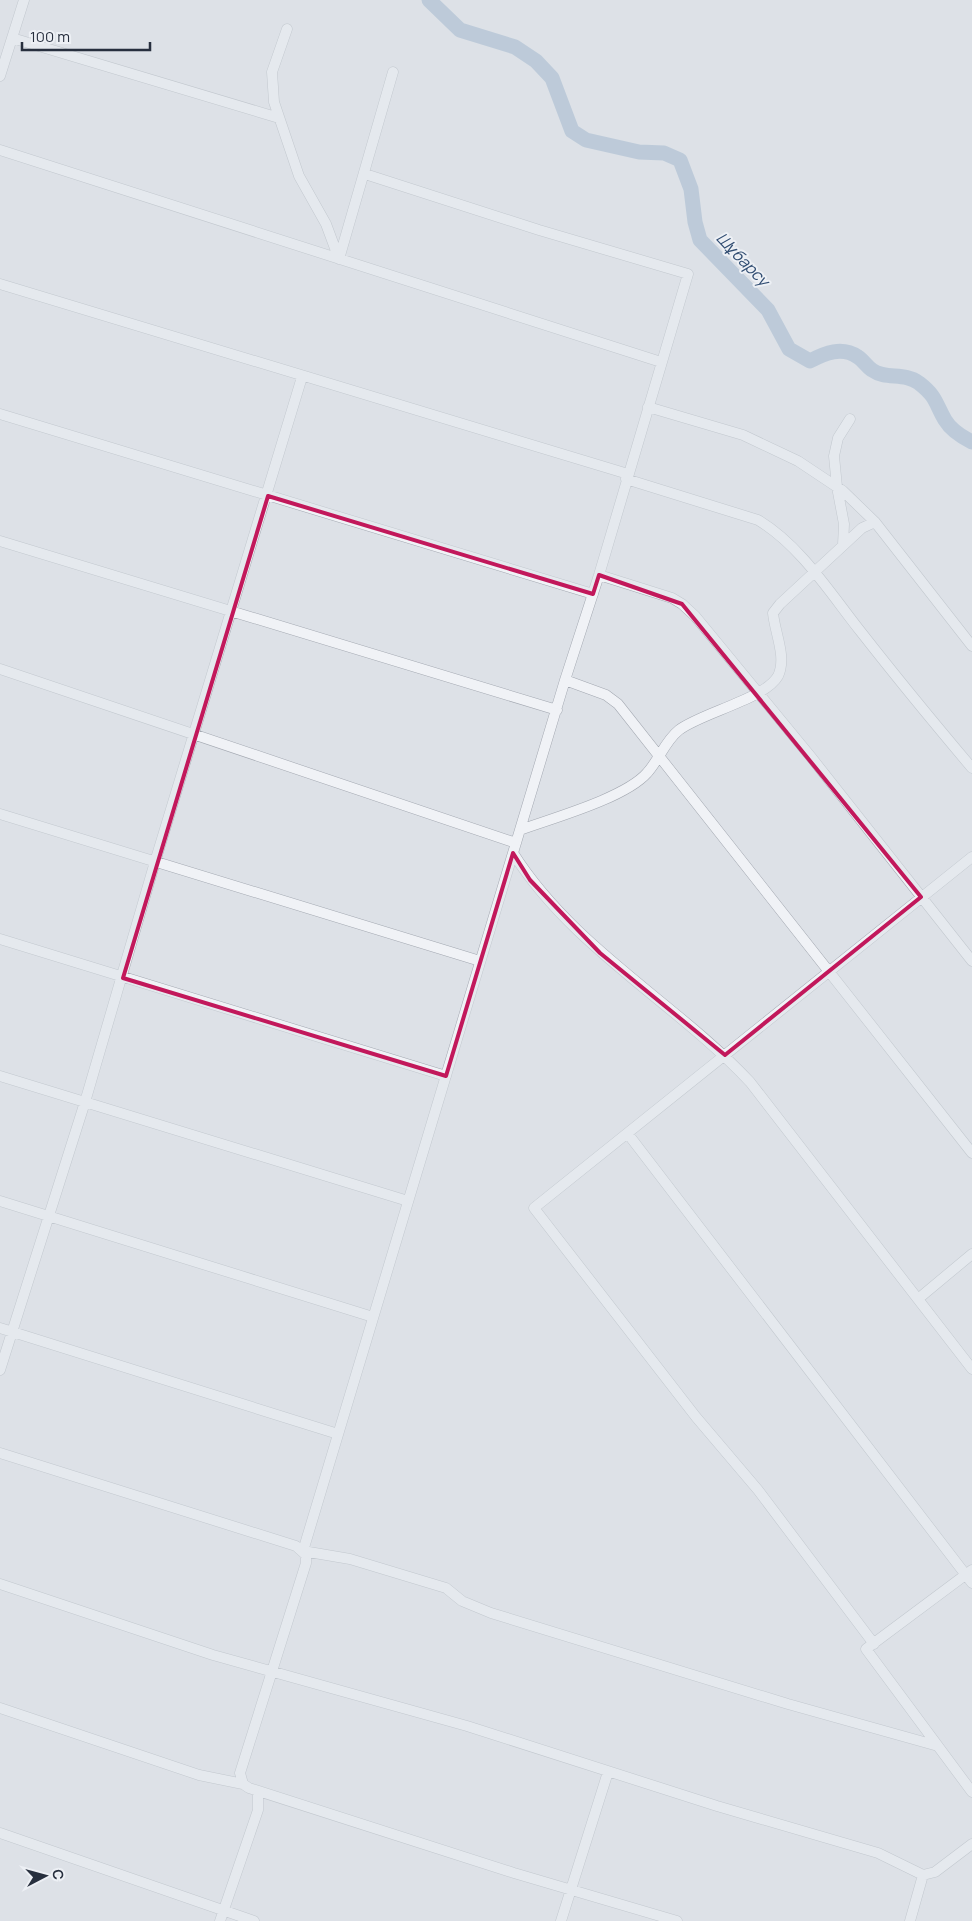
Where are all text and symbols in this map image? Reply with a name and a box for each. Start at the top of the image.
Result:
scale bar [22,20,150,52]
text: 100 m [30,26,70,47]
water label: Шұбарсу [712,227,776,293]
north arrow [20,1851,70,1901]
text: С [48,1868,68,1881]

